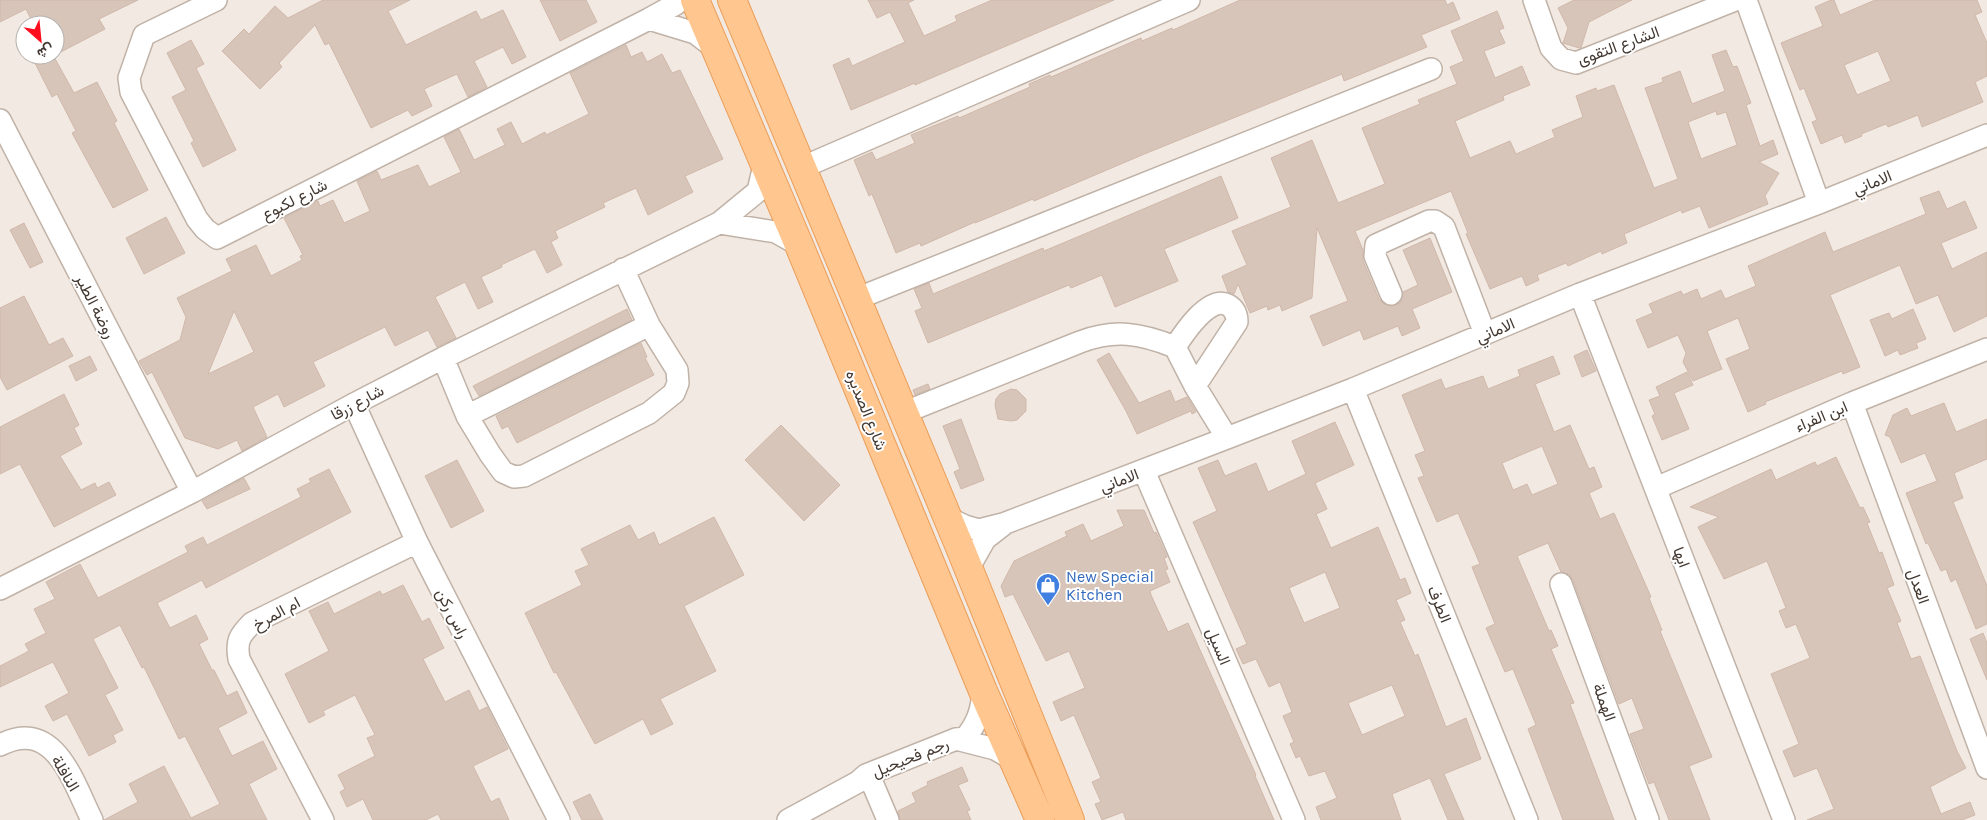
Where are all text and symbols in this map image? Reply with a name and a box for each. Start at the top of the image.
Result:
north arrow [15,15,65,65]
street label: الشارع التقوى [1575,22,1663,71]
text: ش [34,40,57,63]
street label: الاماني [1850,166,1896,203]
street label: شارع لكبوع [258,175,331,226]
street label: روضة الطير [70,270,120,342]
street label: الاماني [1473,314,1519,351]
street label: شارع الصديره [840,367,891,454]
street label: شارع زرقا [328,381,388,426]
street label: ابن الفراء [1792,397,1851,437]
street label: الاماني [1097,464,1143,500]
street label: ابها [1668,544,1694,571]
street label: العدل [1903,566,1934,606]
place label: New Special Kitchen [1066,567,1154,604]
shop icon: New Special Kitchen [1035,572,1061,606]
street label: الطرف [1423,583,1455,626]
street label: راس ركن [431,585,473,642]
street label: ام المرخ [249,593,304,636]
street label: السيل [1201,625,1235,668]
street label: الهملة [1588,681,1620,724]
street label: رجم فحيحيل [869,734,952,782]
street label: النافلة [47,752,84,795]

